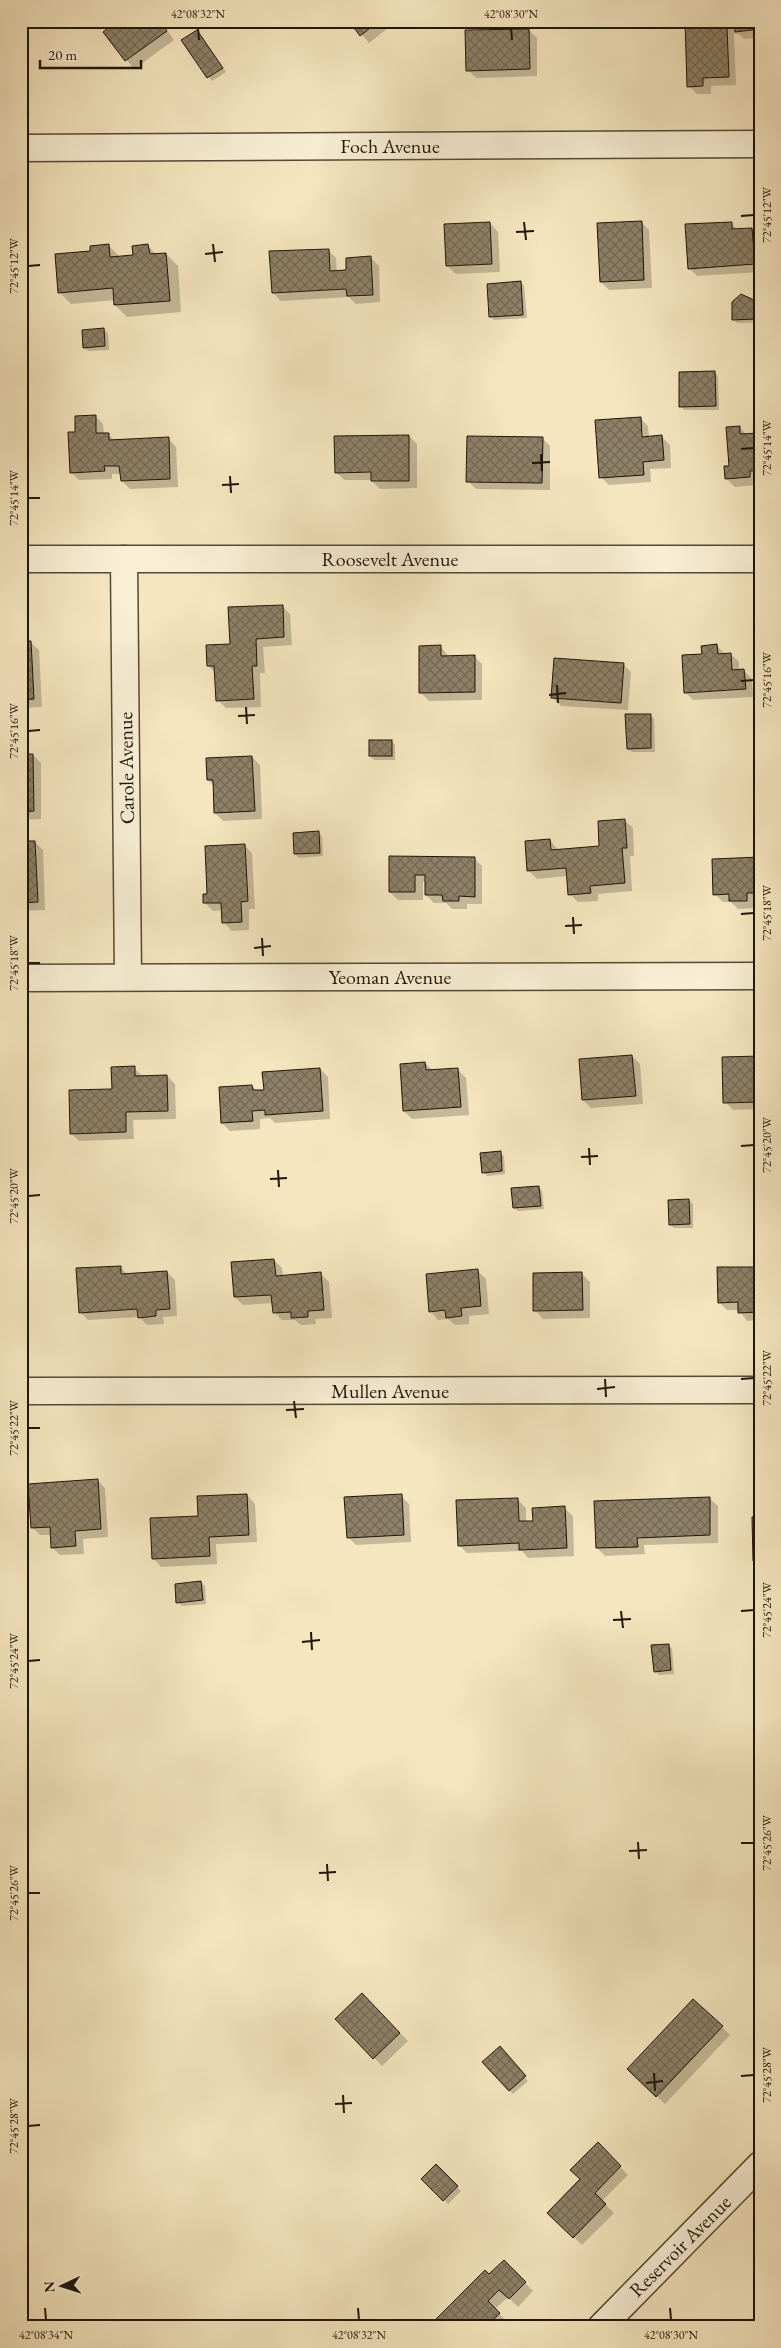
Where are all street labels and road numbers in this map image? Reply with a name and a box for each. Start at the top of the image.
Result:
street label: Foch Avenue [340,133,440,159]
street label: Roosevelt Avenue [322,546,459,572]
street label: Carole Avenue [112,711,140,824]
street label: Yeoman Avenue [329,964,451,990]
street label: Mullen Avenue [331,1378,449,1404]
street label: Reservoir Avenue [623,2189,737,2303]

